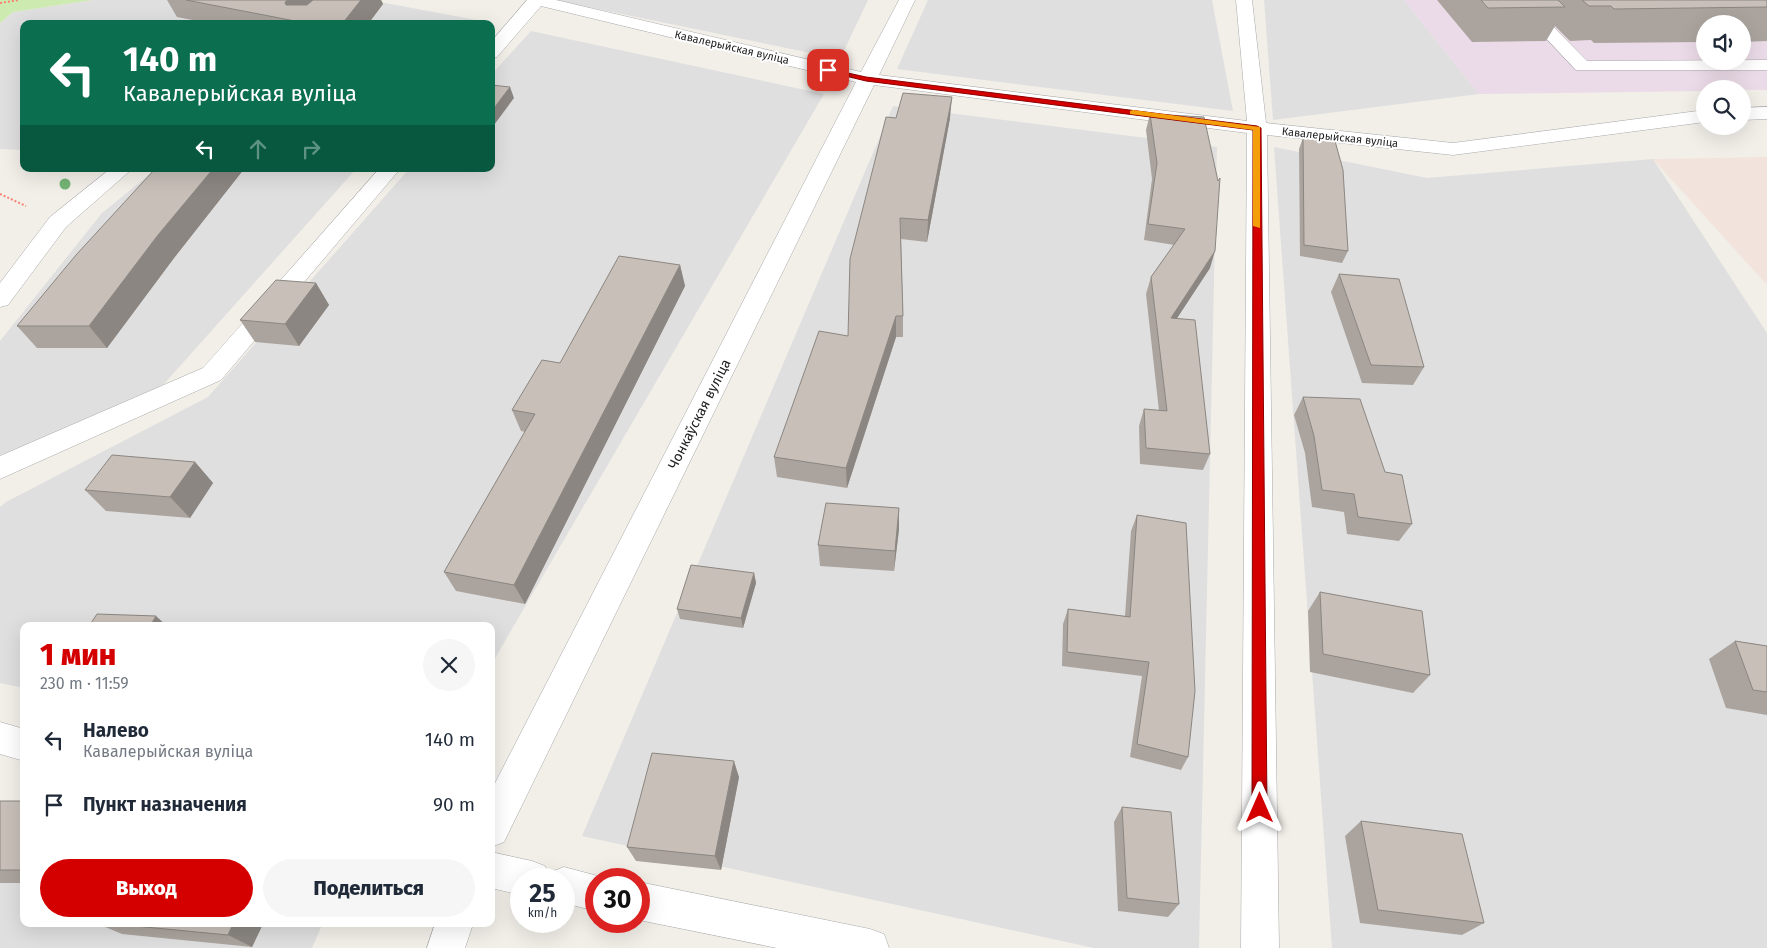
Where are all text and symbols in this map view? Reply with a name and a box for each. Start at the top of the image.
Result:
map controls [1696,15,1751,135]
button: sound [1696,15,1751,70]
street label: Кавалерыйская вуліца [673,28,790,67]
text: 140 m [123,38,217,80]
icon: left [40,40,105,105]
pin [807,49,849,91]
icon: arrive [814,56,842,84]
text: Кавалерыйская вуліца [123,80,357,107]
button: search [1696,80,1751,135]
street label: Кавалерыйская вуліца [1281,125,1399,150]
icon: left [191,135,219,163]
icon: ahead [244,135,272,163]
icon: right [297,135,325,163]
street label: Чонкаўская вуліца [664,356,735,472]
text: 1 мин [40,637,116,673]
button: close [423,639,475,691]
text: 230 m · 11:59 [40,674,129,693]
text: Налево [83,719,149,742]
icon: left [40,726,68,754]
text: 140 m [425,728,475,751]
text: Кавалерыйская вуліца [83,742,253,761]
position arrow [1233,781,1285,833]
icon: arrive [40,791,68,819]
text: Пункт назначения [83,793,247,816]
text: 90 m [433,793,475,816]
button: Выход [40,859,253,917]
button: Поделиться [263,859,475,917]
speed limit sign: 30 [585,868,650,933]
text: 25 [529,879,556,909]
text: km/h [528,906,557,920]

